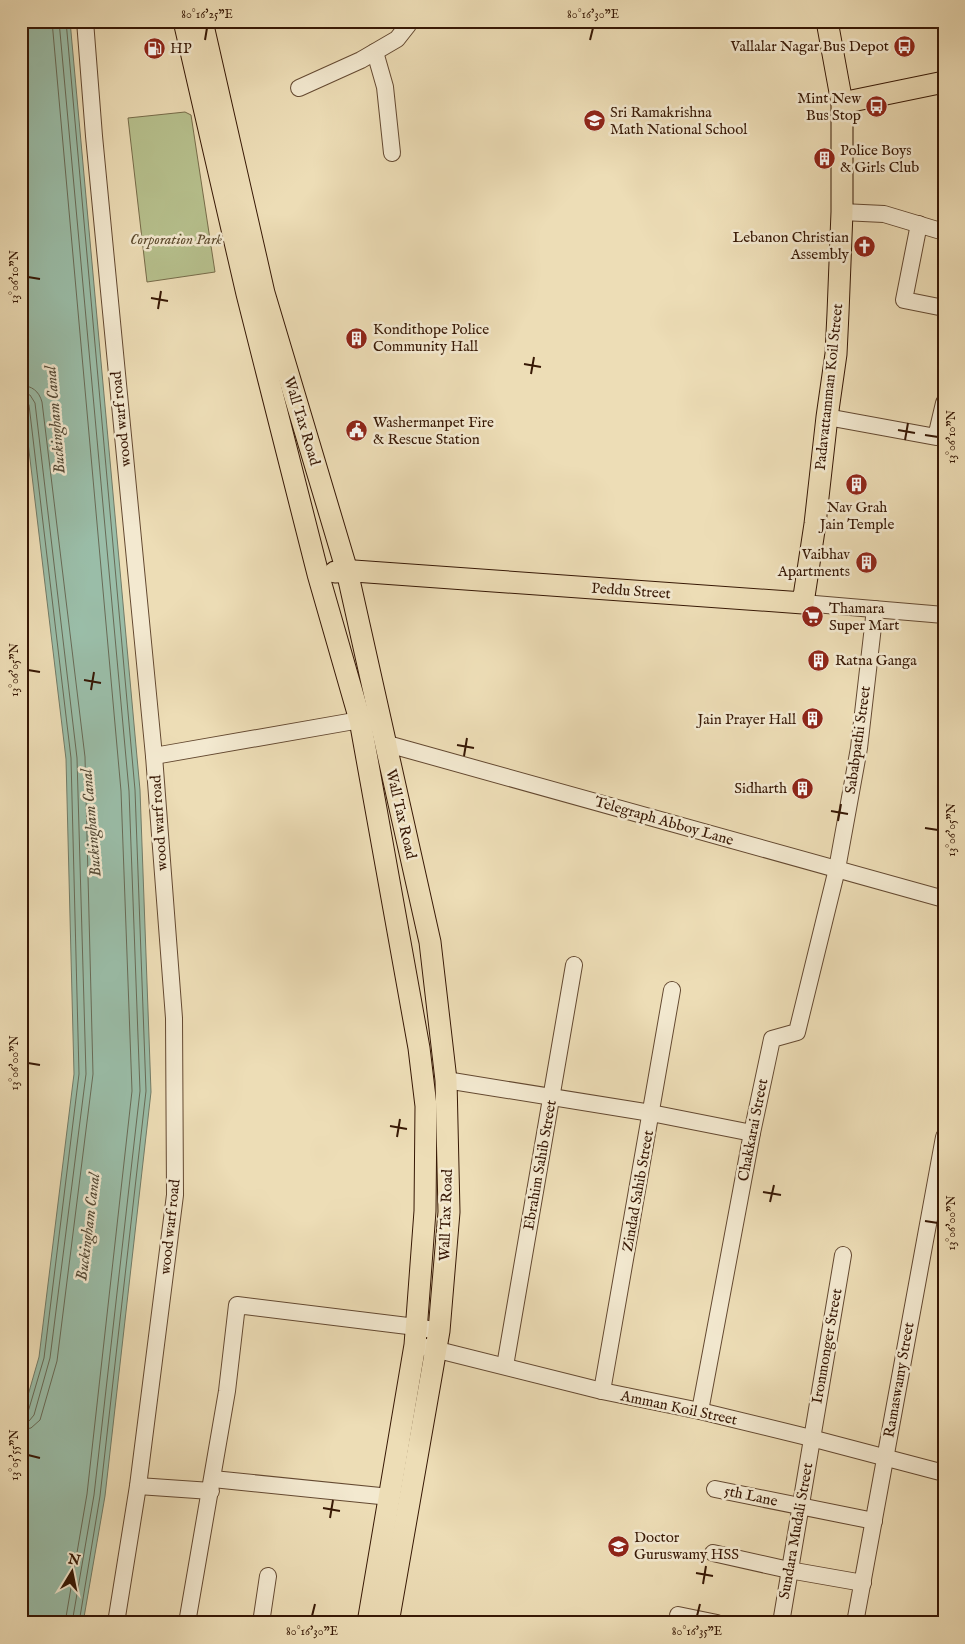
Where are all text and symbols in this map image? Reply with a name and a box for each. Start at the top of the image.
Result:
text: 80°16'25"E [181,7,233,22]
text: 80°16'30"E [567,7,619,22]
bus stop icon: Vallalar Nagar Bus Depot [893,34,917,58]
fuel station icon: HP [142,36,166,60]
place label: Vallalar Nagar Bus Depot [730,37,889,56]
place label: HP [170,39,192,58]
place label: Mint New Bus Stop [797,89,862,125]
bus stop icon: Mint New Bus Stop [865,95,889,119]
place label: Sri Ramakrishna Math National School [610,103,748,139]
school or university icon: Sri Ramakrishna Math National School [582,109,606,133]
place label: Police Boys & Girls Club [840,141,919,177]
building icon: Police Boys & Girls Club [812,147,836,171]
place label: Lebanon Christian Assembly [732,228,850,264]
park label: Corporation Park [130,230,222,249]
church icon: Lebanon Christian Assembly [853,234,877,258]
text: 13°06'10"N [7,250,22,304]
street label: Padavattamman Koil Street [811,303,847,471]
place label: Kondithope Police Community Hall [373,320,489,356]
building icon: Kondithope Police Community Hall [345,326,369,350]
water label: Buckingham Canal [41,364,71,475]
street label: wood warf road [106,369,135,468]
street label: Wall Tax Road [279,374,325,469]
text: 13°06'10"N [944,410,959,464]
place label: Washermanpet Fire & Rescue Station [373,413,494,449]
public building icon: Washermanpet Fire & Rescue Station [345,419,369,443]
building icon: Nav Grah Jain Temple [845,472,869,496]
place label: Nav Grah Jain Temple [818,498,894,534]
place label: Vaibhav Apartments [777,545,850,581]
building icon: Vaibhav Apartments [854,551,878,575]
street label: Peddu Street [591,579,671,603]
place label: Thamara Super Mart [829,599,900,635]
supermarket icon: Thamara Super Mart [801,605,825,629]
text: 13°06'05"N [7,643,22,697]
building icon: Ratna Ganga [807,648,831,672]
place label: Ratna Ganga [835,651,917,670]
street label: Sababpathi Street [841,685,875,795]
building icon: Jain Prayer Hall [800,707,824,731]
place label: Jain Prayer Hall [696,710,797,729]
water label: Buckingham Canal [77,767,107,878]
street label: Wall Tax Road [381,767,421,862]
street label: wood warf road [146,774,172,871]
building icon: Sidharth [791,776,815,800]
place label: Sidharth [734,779,787,798]
street label: Telegraph Abboy Lane [592,792,736,850]
text: 13°06'05"N [944,803,959,857]
text: 13°06'00"N [7,1035,22,1091]
street label: Chakkarai Street [734,1077,772,1183]
street label: Ebrahim Sahib Street [519,1098,561,1232]
street label: Zindad Sahib Street [618,1129,658,1253]
street label: Wall Tax Road [435,1168,457,1261]
water label: Buckingham Canal [72,1171,106,1282]
street label: wood warf road [156,1177,185,1276]
text: 13°06'00"N [944,1195,959,1251]
street label: Ironmonger Street [808,1287,846,1405]
street label: Ramaswamy Street [879,1321,919,1439]
street label: Amman Koil Street [618,1386,739,1430]
text: 13°05'55"N [7,1429,22,1481]
street label: Sundara Mudali Street [775,1461,817,1601]
street label: 5th Lane [723,1481,779,1511]
place label: Doctor Guruswamy HSS [634,1528,739,1564]
school or university icon: Doctor Guruswamy HSS [606,1534,630,1558]
north arrow [48,1546,98,1596]
text: N [66,1550,82,1570]
text: 80°16'30"E [286,1624,338,1639]
text: 80°16'35"E [672,1624,722,1639]

